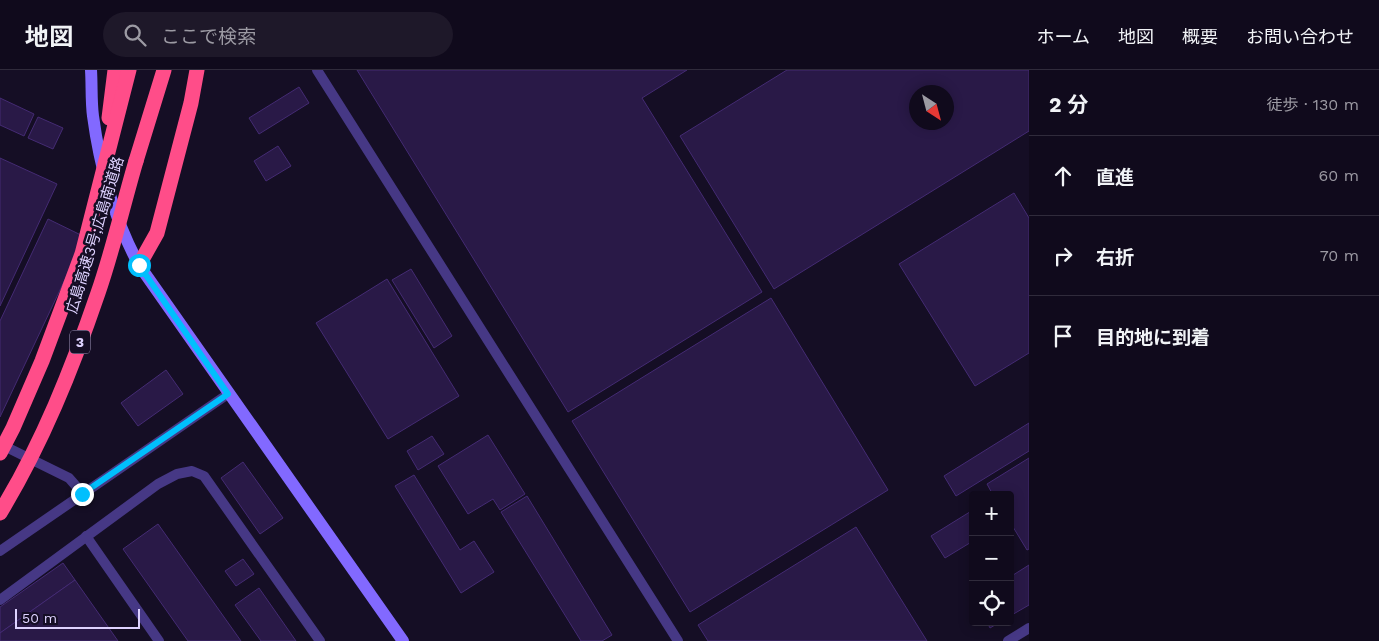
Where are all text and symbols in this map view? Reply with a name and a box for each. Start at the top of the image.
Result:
search box [103,12,453,57]
icon: search [121,21,149,49]
text: 地図 [25,23,73,51]
text: ここで検索 [161,25,256,48]
text: ホーム [1037,26,1090,47]
text: 地図 [1118,26,1154,47]
text: 概要 [1182,26,1218,47]
text: お問い合わせ [1246,26,1354,47]
north arrow [909,85,954,130]
text: 2 分 [1049,92,1089,117]
text: 徒歩 · 130 m [1267,95,1359,114]
street label: 広島高速3号;広島南道路 [63,154,127,316]
icon: ahead [1049,162,1077,190]
text: 直進 [1096,166,1134,189]
text: 60 m [1319,166,1359,185]
icon: right [1049,242,1077,270]
text: 右折 [1096,246,1134,269]
text: 70 m [1320,246,1359,265]
route start [128,254,151,277]
icon: arrive [1049,322,1077,350]
text: 目的地に到着 [1096,326,1210,349]
road number: 3 [70,330,90,354]
route end [71,483,94,506]
map controls [969,491,1014,626]
button: + [969,491,1014,536]
button: − [969,536,1014,581]
button: locate [969,581,1014,626]
scale bar [15,606,140,629]
text: 50 m [22,610,57,626]

